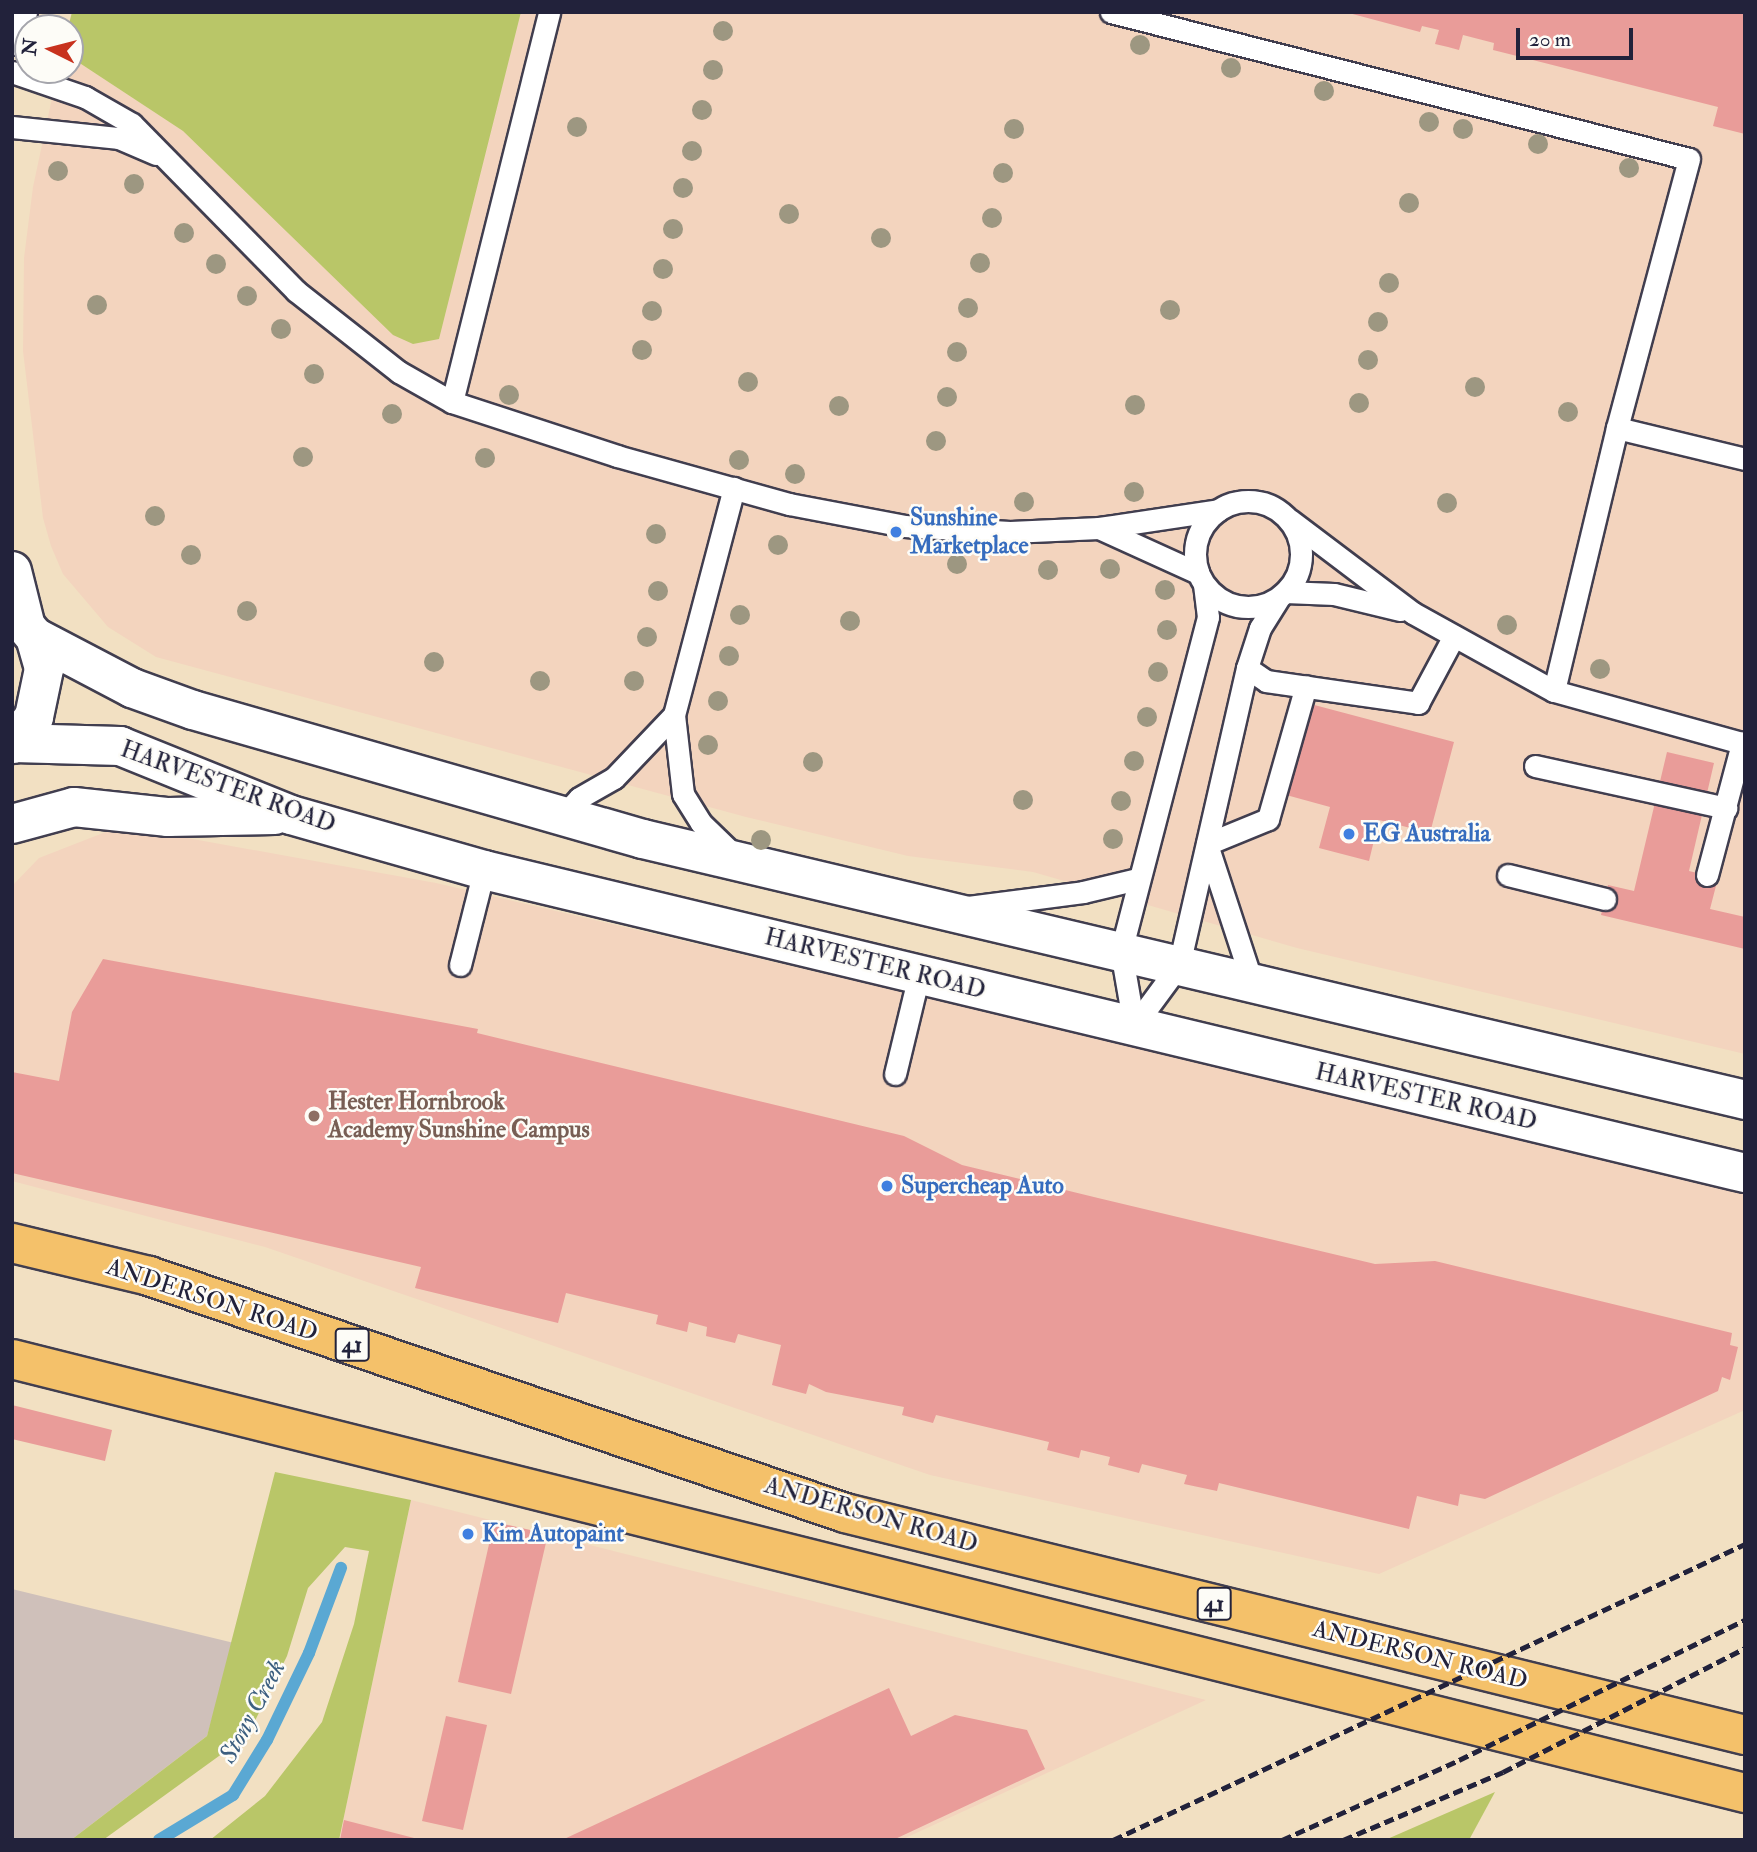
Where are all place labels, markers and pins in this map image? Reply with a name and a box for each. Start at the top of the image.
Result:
place label: Sunshine Marketplace [910,504,1028,560]
marker: Sunshine Marketplace [888,524,904,540]
place label: EG Australia [1363,820,1490,848]
marker: EG Australia [1341,826,1357,842]
place label: Hester Hornbrook Academy Sunshine Campus [328,1088,590,1144]
marker: Hester Hornbrook Academy Sunshine Campus [306,1108,322,1124]
place label: Supercheap Auto [901,1172,1064,1200]
marker: Supercheap Auto [879,1178,895,1194]
place label: Kim Autopaint [482,1520,624,1548]
marker: Kim Autopaint [460,1526,476,1542]

